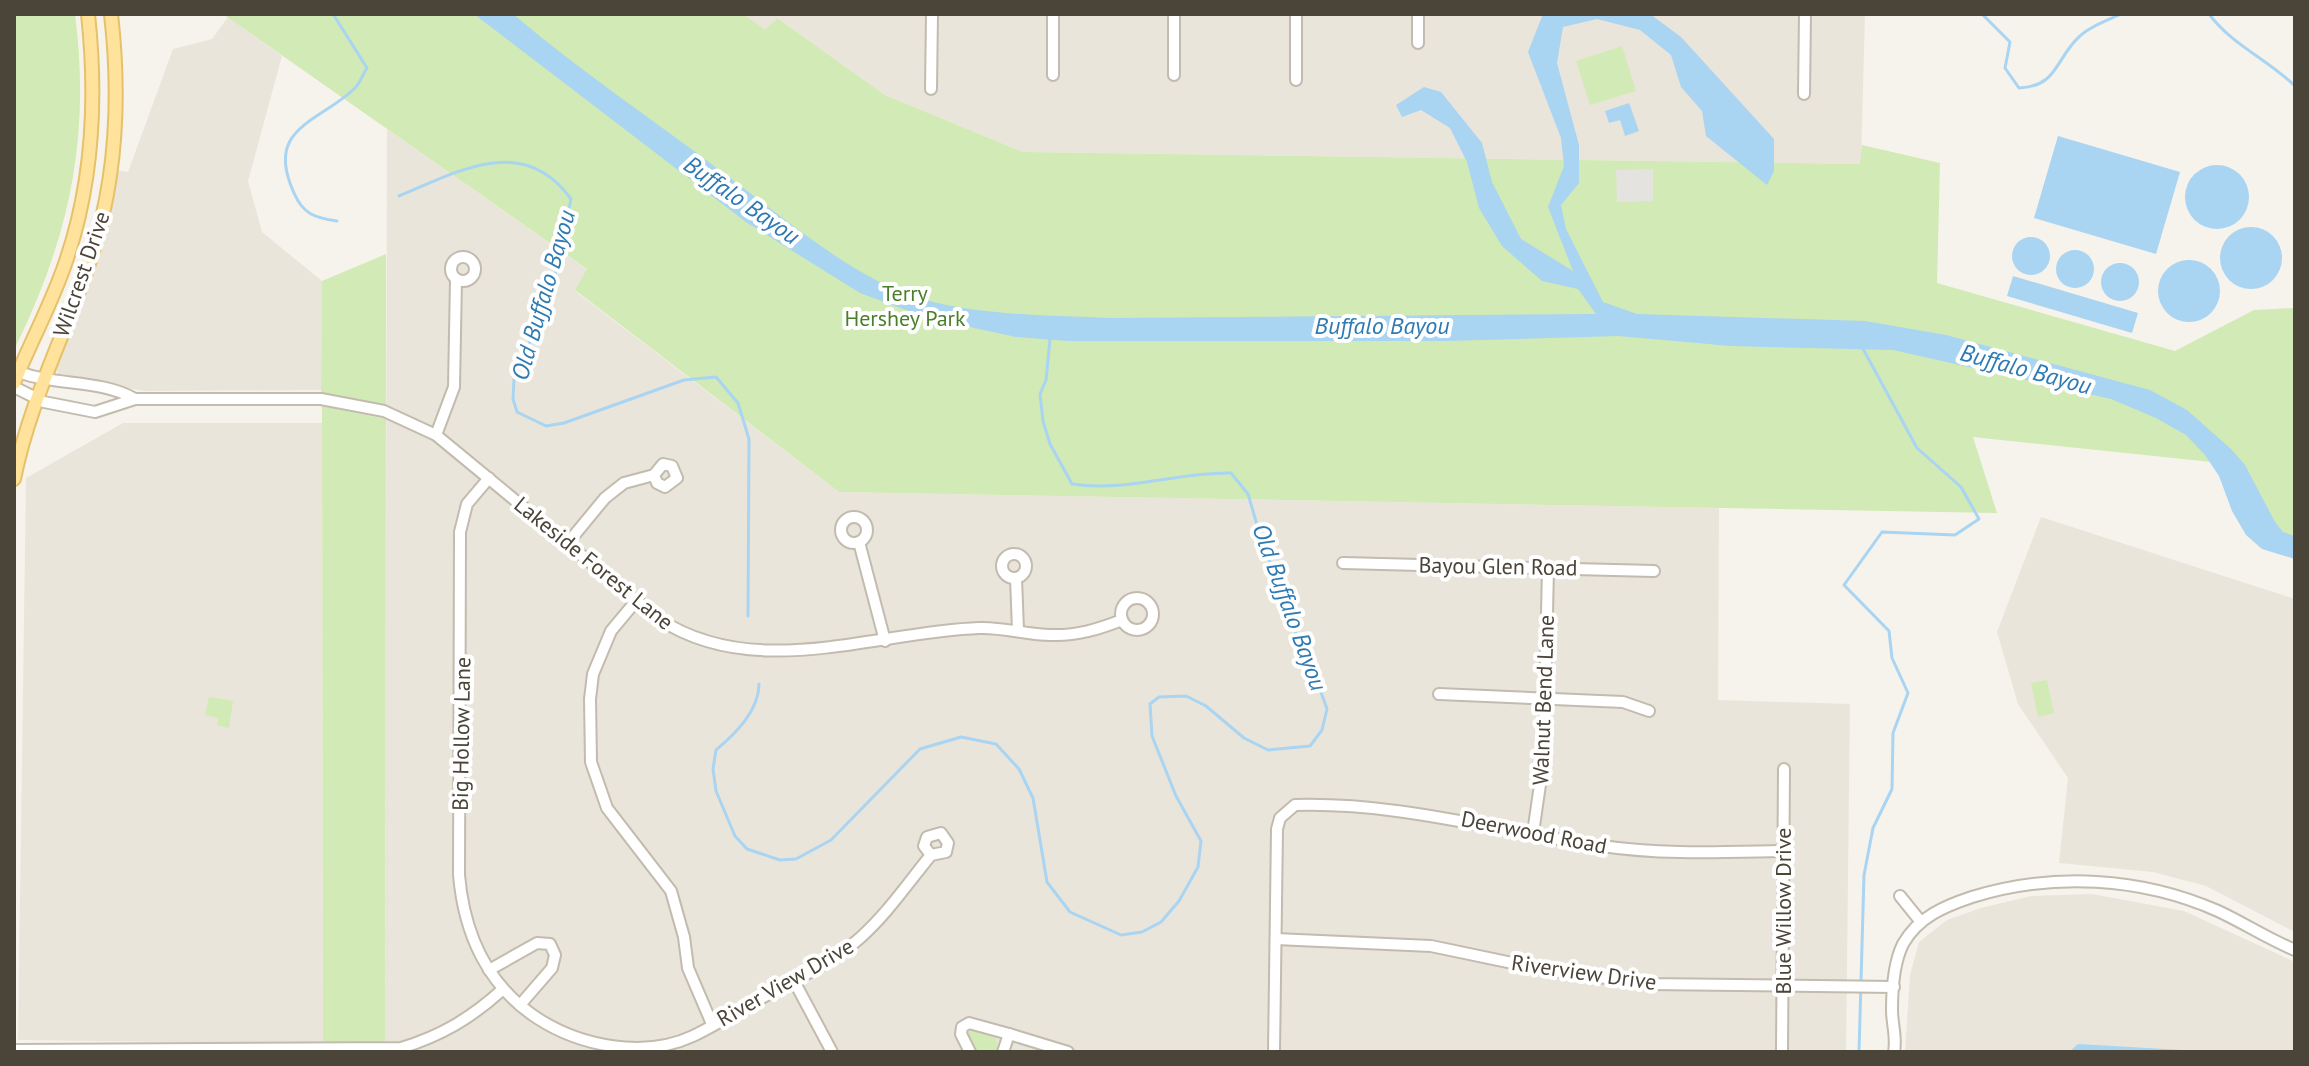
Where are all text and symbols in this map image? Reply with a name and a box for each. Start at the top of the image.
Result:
water label: Buffalo Bayou [678,149,806,251]
water label: Old Buffalo Bayou [504,206,582,384]
street label: Wilcrest Drive [46,208,116,340]
park label: Terry Hershey Park [844,279,966,332]
water label: Buffalo Bayou [1315,310,1449,341]
water label: Buffalo Bayou [1957,337,2095,401]
street label: Lakeside Forest Lane [509,490,679,636]
water label: Old Buffalo Bayou [1245,519,1335,695]
street label: Bayou Glen Road [1418,551,1578,581]
street label: Walnut Bend Lane [1526,614,1560,786]
street label: Big Hollow Lane [446,657,476,811]
street label: Deerwood Road [1459,804,1609,860]
street label: Blue Willow Drive [1769,827,1797,995]
street label: River View Drive [712,932,858,1032]
street label: Riverview Drive [1510,948,1658,996]

